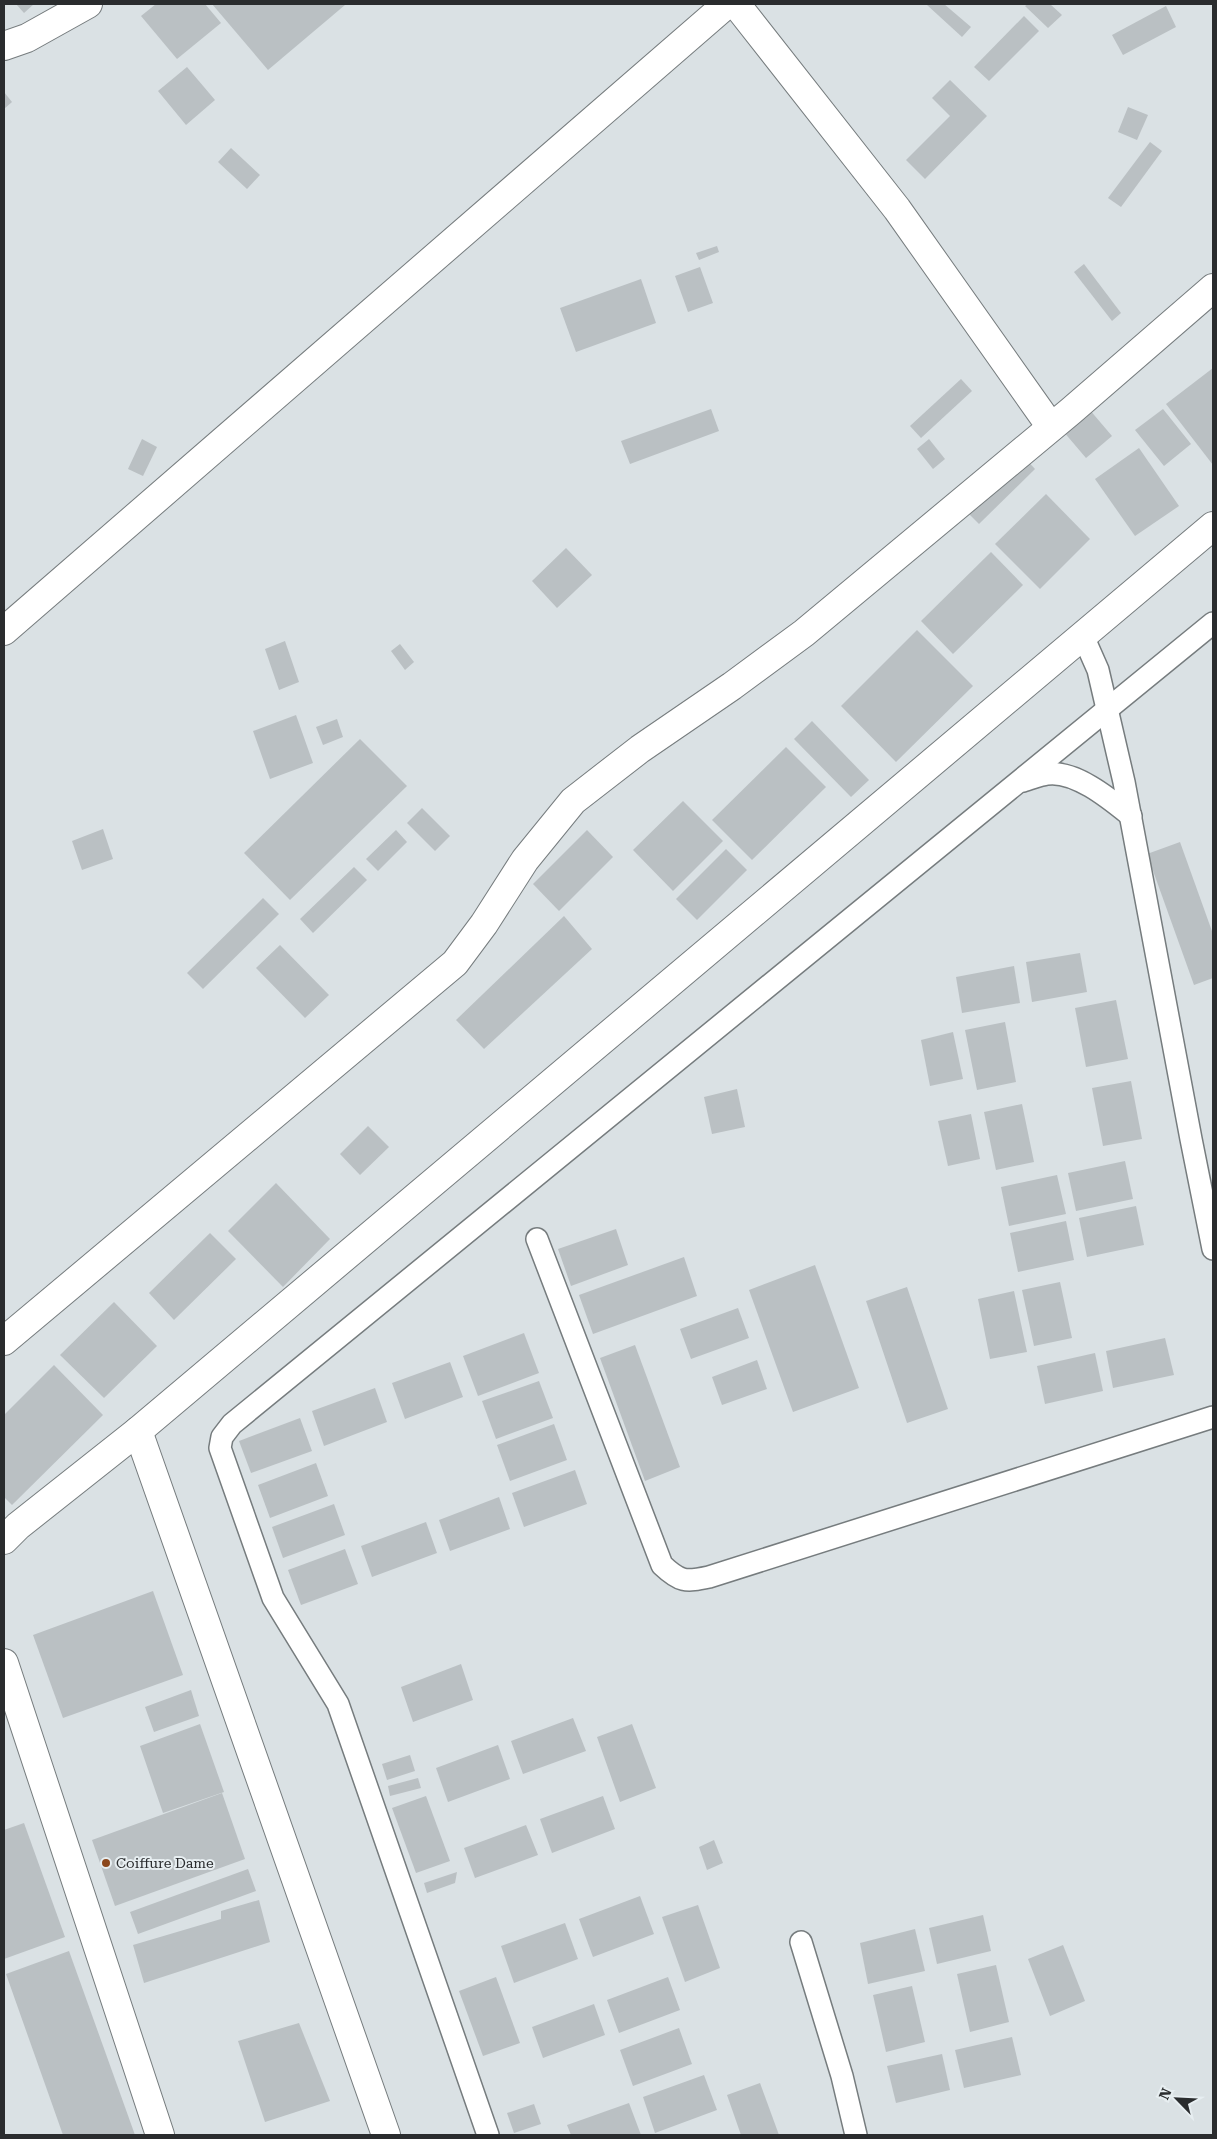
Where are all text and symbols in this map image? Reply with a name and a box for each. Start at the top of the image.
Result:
place label: Coiffure Dame [116,1855,214,1871]
marker: Coiffure Dame [100,1857,112,1869]
north arrow [1152,2074,1202,2124]
text: N [1156,2085,1175,2102]

